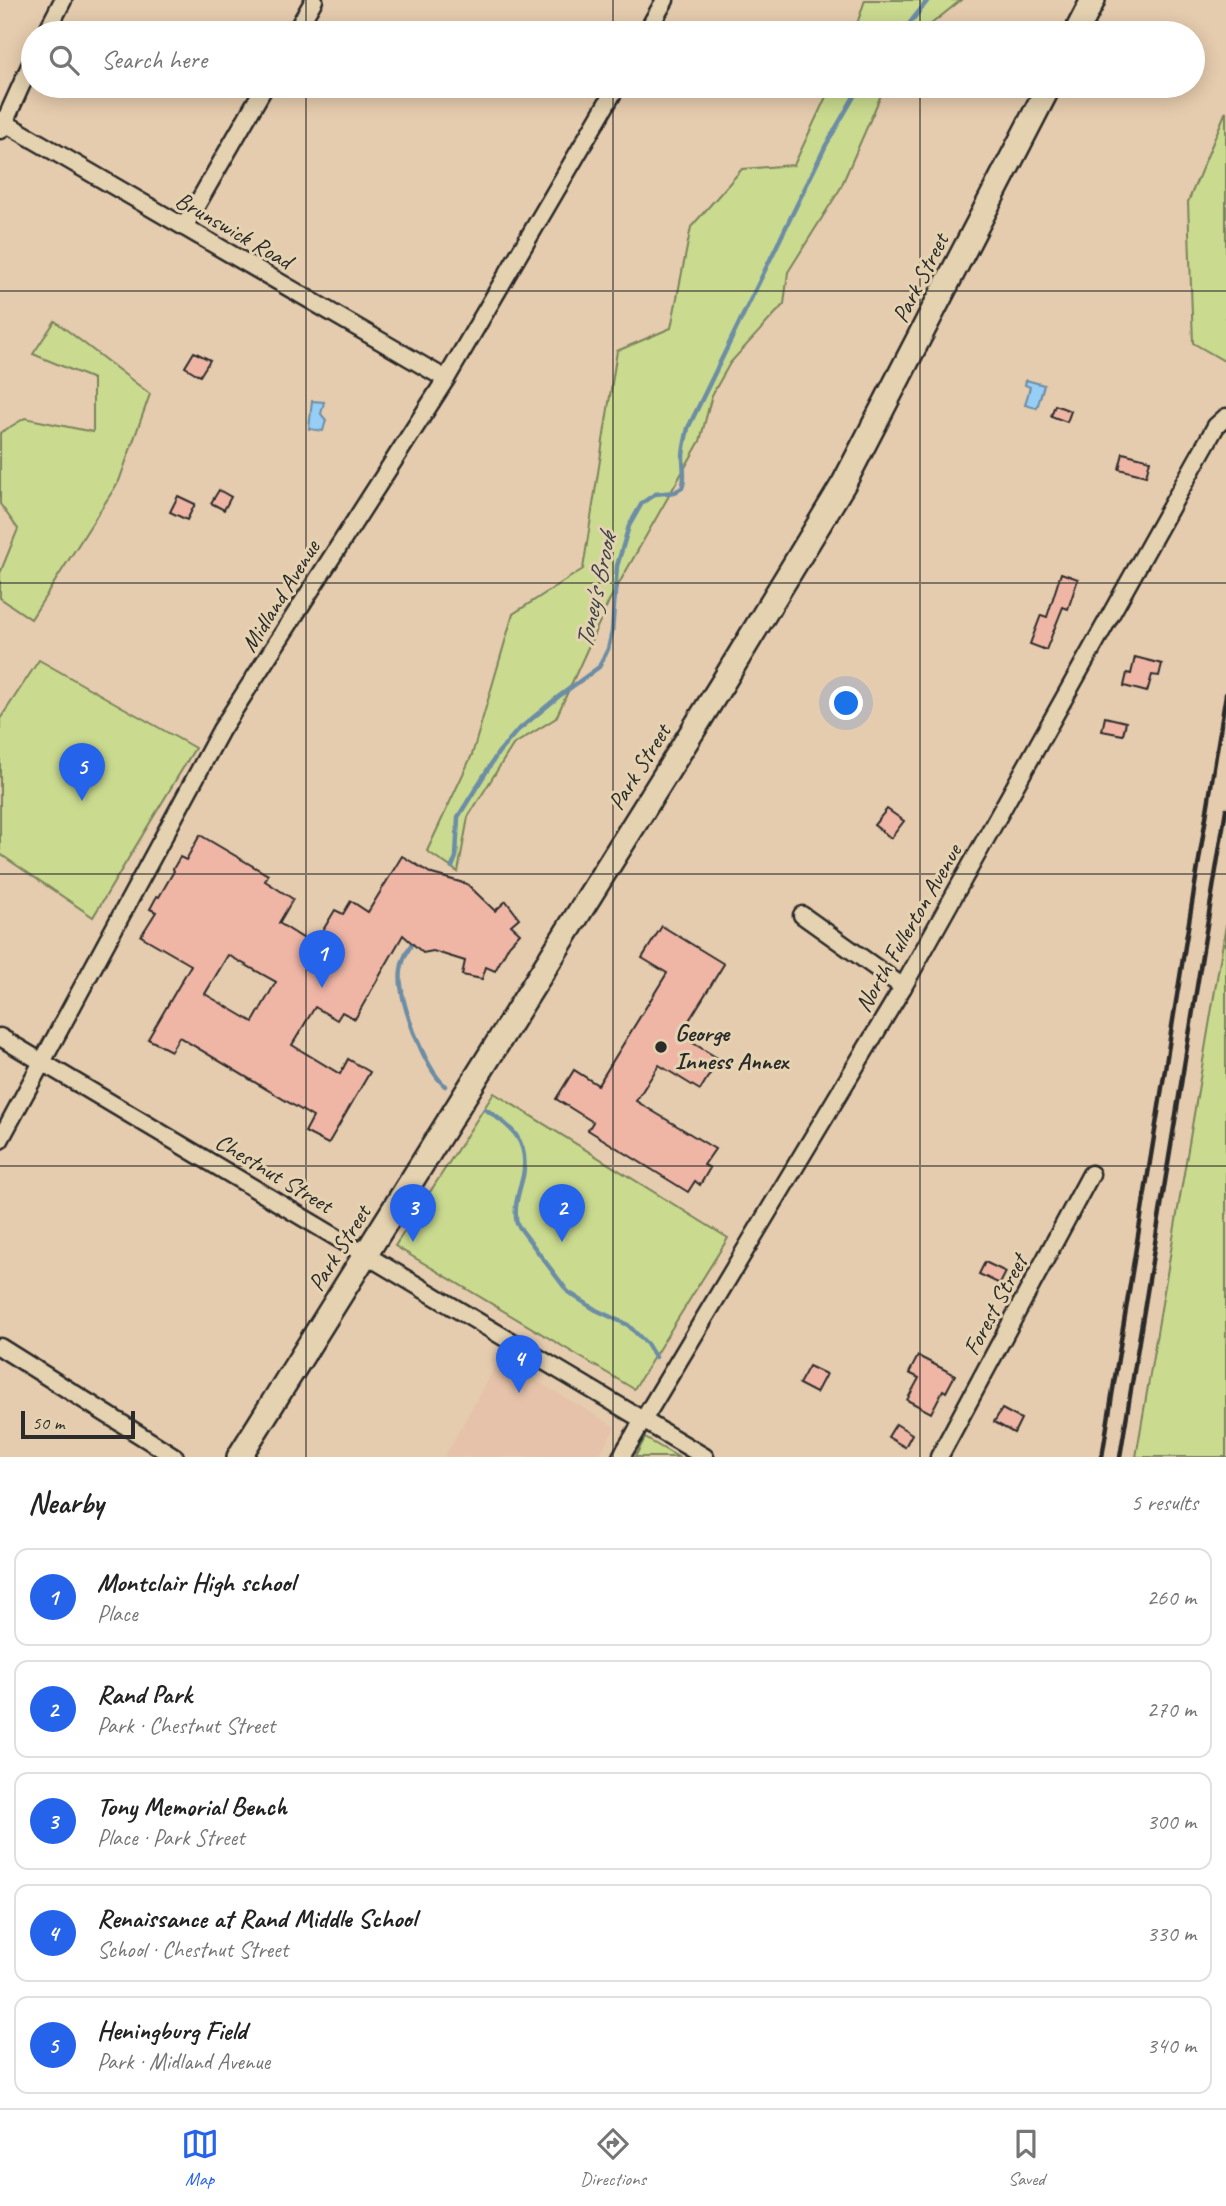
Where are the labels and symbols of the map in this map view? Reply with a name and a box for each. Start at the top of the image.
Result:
street label: Brunswick Road [170,185,301,277]
street label: Park Street [885,227,956,327]
water label: Toney's Brook [567,525,625,652]
street label: Midland Avenue [234,533,327,658]
your location [829,686,863,720]
street label: Park Street [601,717,678,816]
pin: 5 [59,743,105,801]
street label: North Fullerton Avenue [848,837,969,1017]
pin: 1 [299,930,345,988]
place label: George Inness Annex [675,1018,790,1076]
marker: George Inness Annex [653,1039,669,1055]
street label: Chestnut Street [210,1126,340,1221]
pin: 3 [390,1184,436,1242]
pin: 2 [539,1184,585,1242]
street label: Park Street [301,1198,378,1297]
street label: Forest Street [956,1247,1035,1360]
pin: 4 [496,1335,542,1393]
scale bar [21,1408,135,1440]

